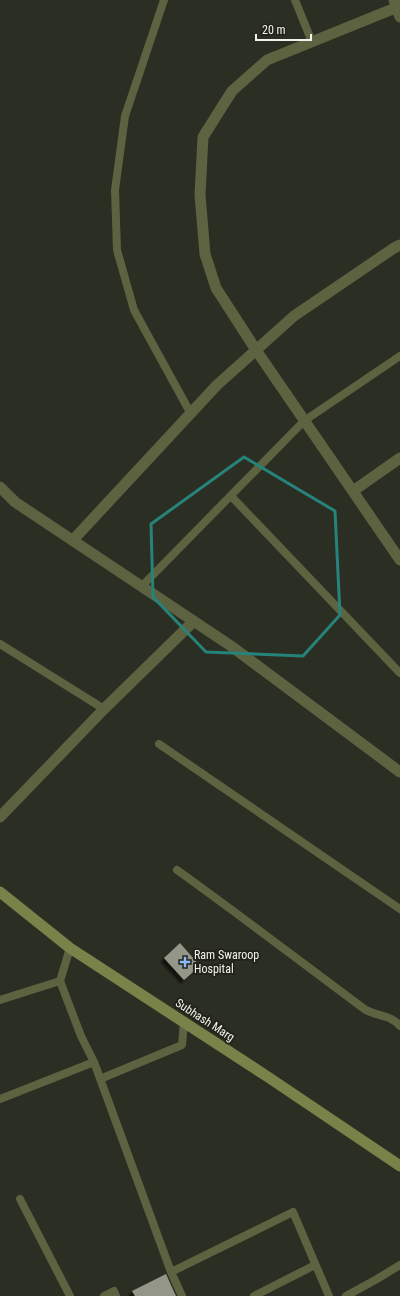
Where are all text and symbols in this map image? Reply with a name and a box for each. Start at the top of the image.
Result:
scale bar [256,16,311,42]
text: 20 m [262,23,286,37]
place label: Ram Swaroop Hospital [194,948,259,976]
marker: Ram Swaroop Hospital [179,956,191,968]
street label: Subhash Marg [173,996,237,1044]

